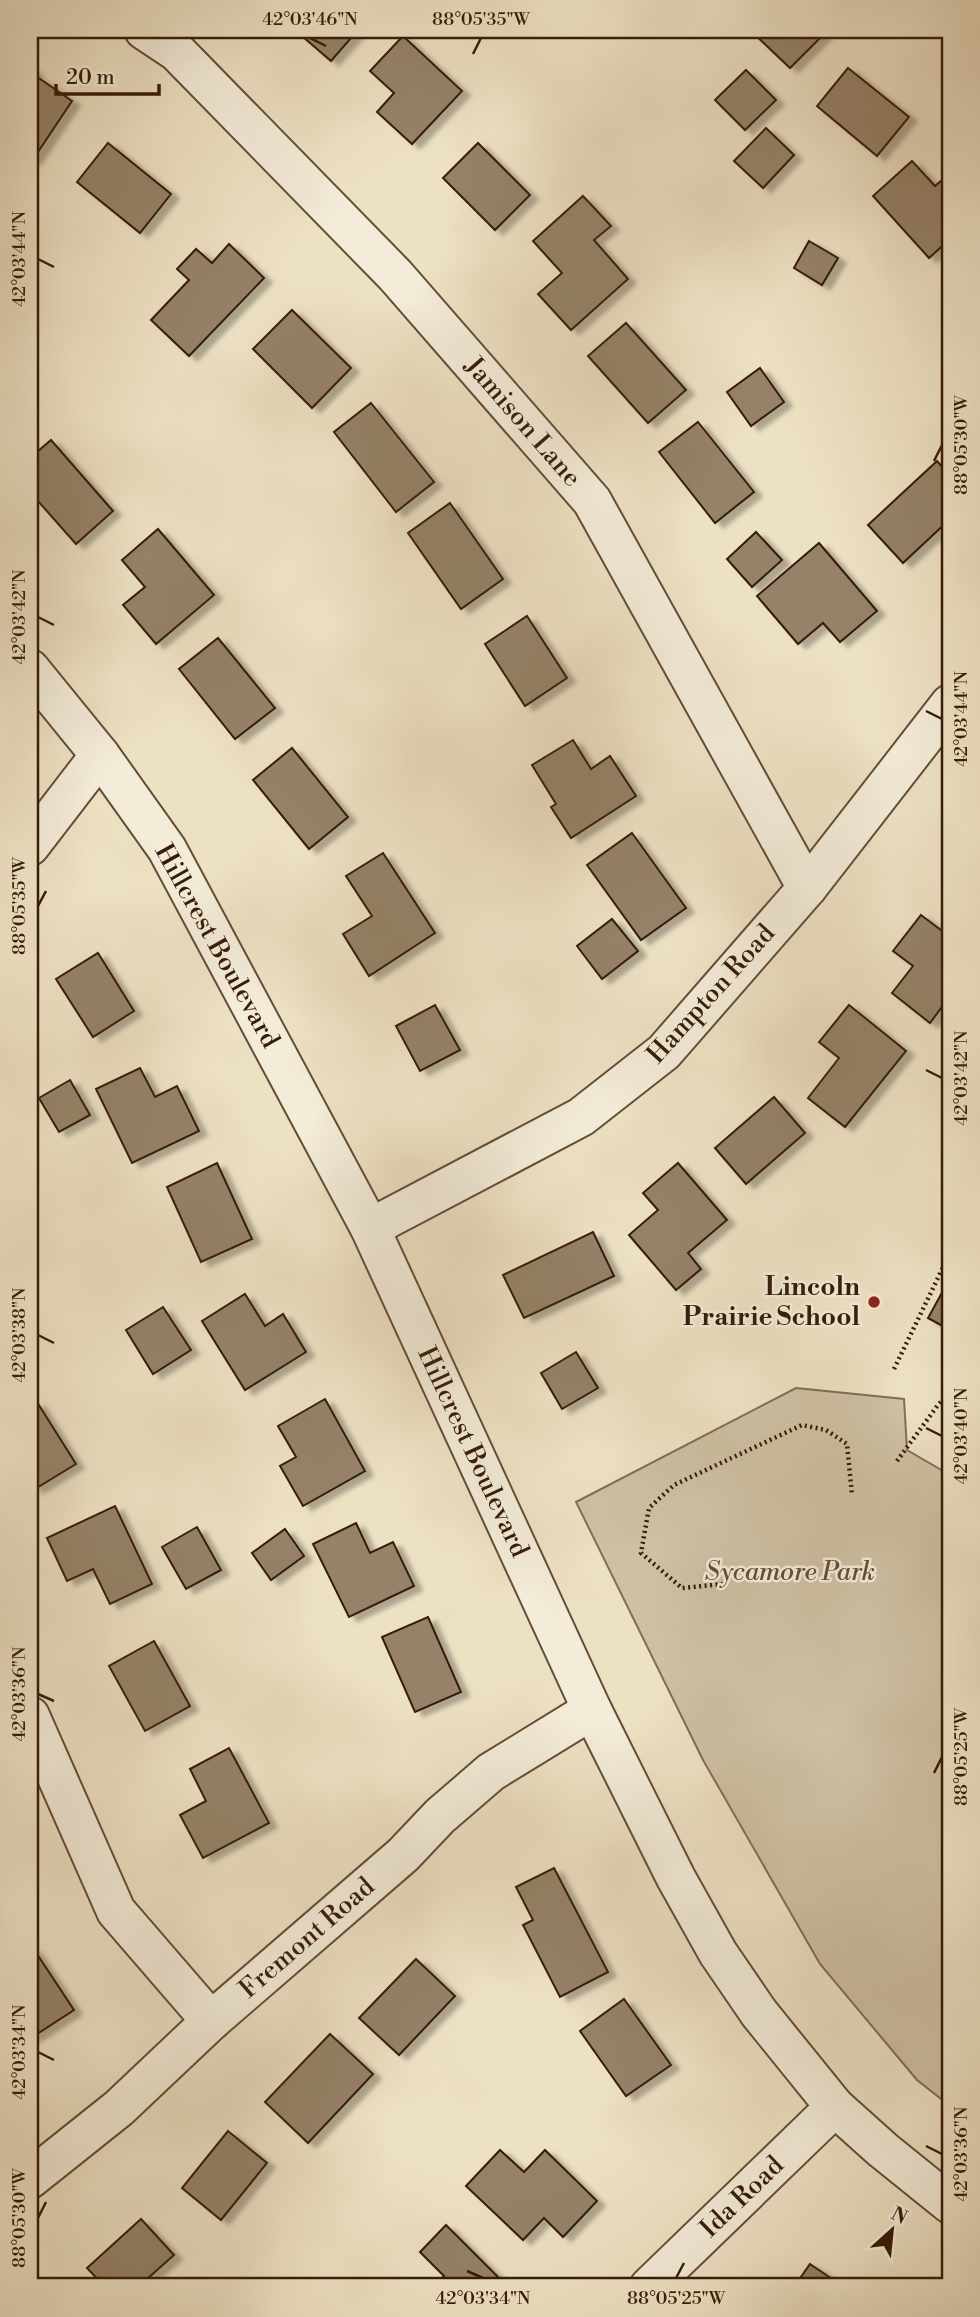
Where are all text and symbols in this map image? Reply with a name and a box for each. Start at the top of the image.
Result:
text: 42°03'46"N [262,8,358,31]
text: 88°05'35"W [432,8,531,31]
scale bar [56,52,159,96]
text: 20 m [66,65,115,91]
text: 42°03'44"N [8,211,31,307]
street label: Jamison Lane [457,350,588,493]
text: 88°05'30"W [950,394,973,495]
text: 42°03'42"N [8,569,31,664]
text: 42°03'44"N [950,671,973,767]
street label: Hillcrest Boulevard [148,838,286,1054]
text: 88°05'35"W [8,856,31,955]
street label: Hampton Road [640,918,782,1070]
text: 42°03'42"N [950,1030,973,1125]
place label: Lincoln Prairie School [683,1271,860,1333]
text: 42°03'38"N [8,1287,31,1382]
marker: Lincoln Prairie School [866,1294,882,1310]
street label: Hillcrest Boulevard [410,1342,536,1562]
text: 42°03'40"N [950,1387,973,1484]
park label: Sycamore Park [705,1556,875,1588]
text: 42°03'36"N [8,1646,31,1741]
text: 88°05'25"W [950,1707,973,1806]
street label: Fremont Road [233,1870,381,2005]
text: 42°03'34"N [8,2004,31,2099]
text: 42°03'36"N [950,2106,973,2201]
street label: Ida Road [694,2149,790,2244]
text: 88°05'30"W [8,2167,31,2268]
north arrow [858,2194,928,2264]
text: N [887,2202,911,2230]
text: 42°03'34"N [436,2287,531,2310]
text: 88°05'25"W [627,2287,726,2310]

